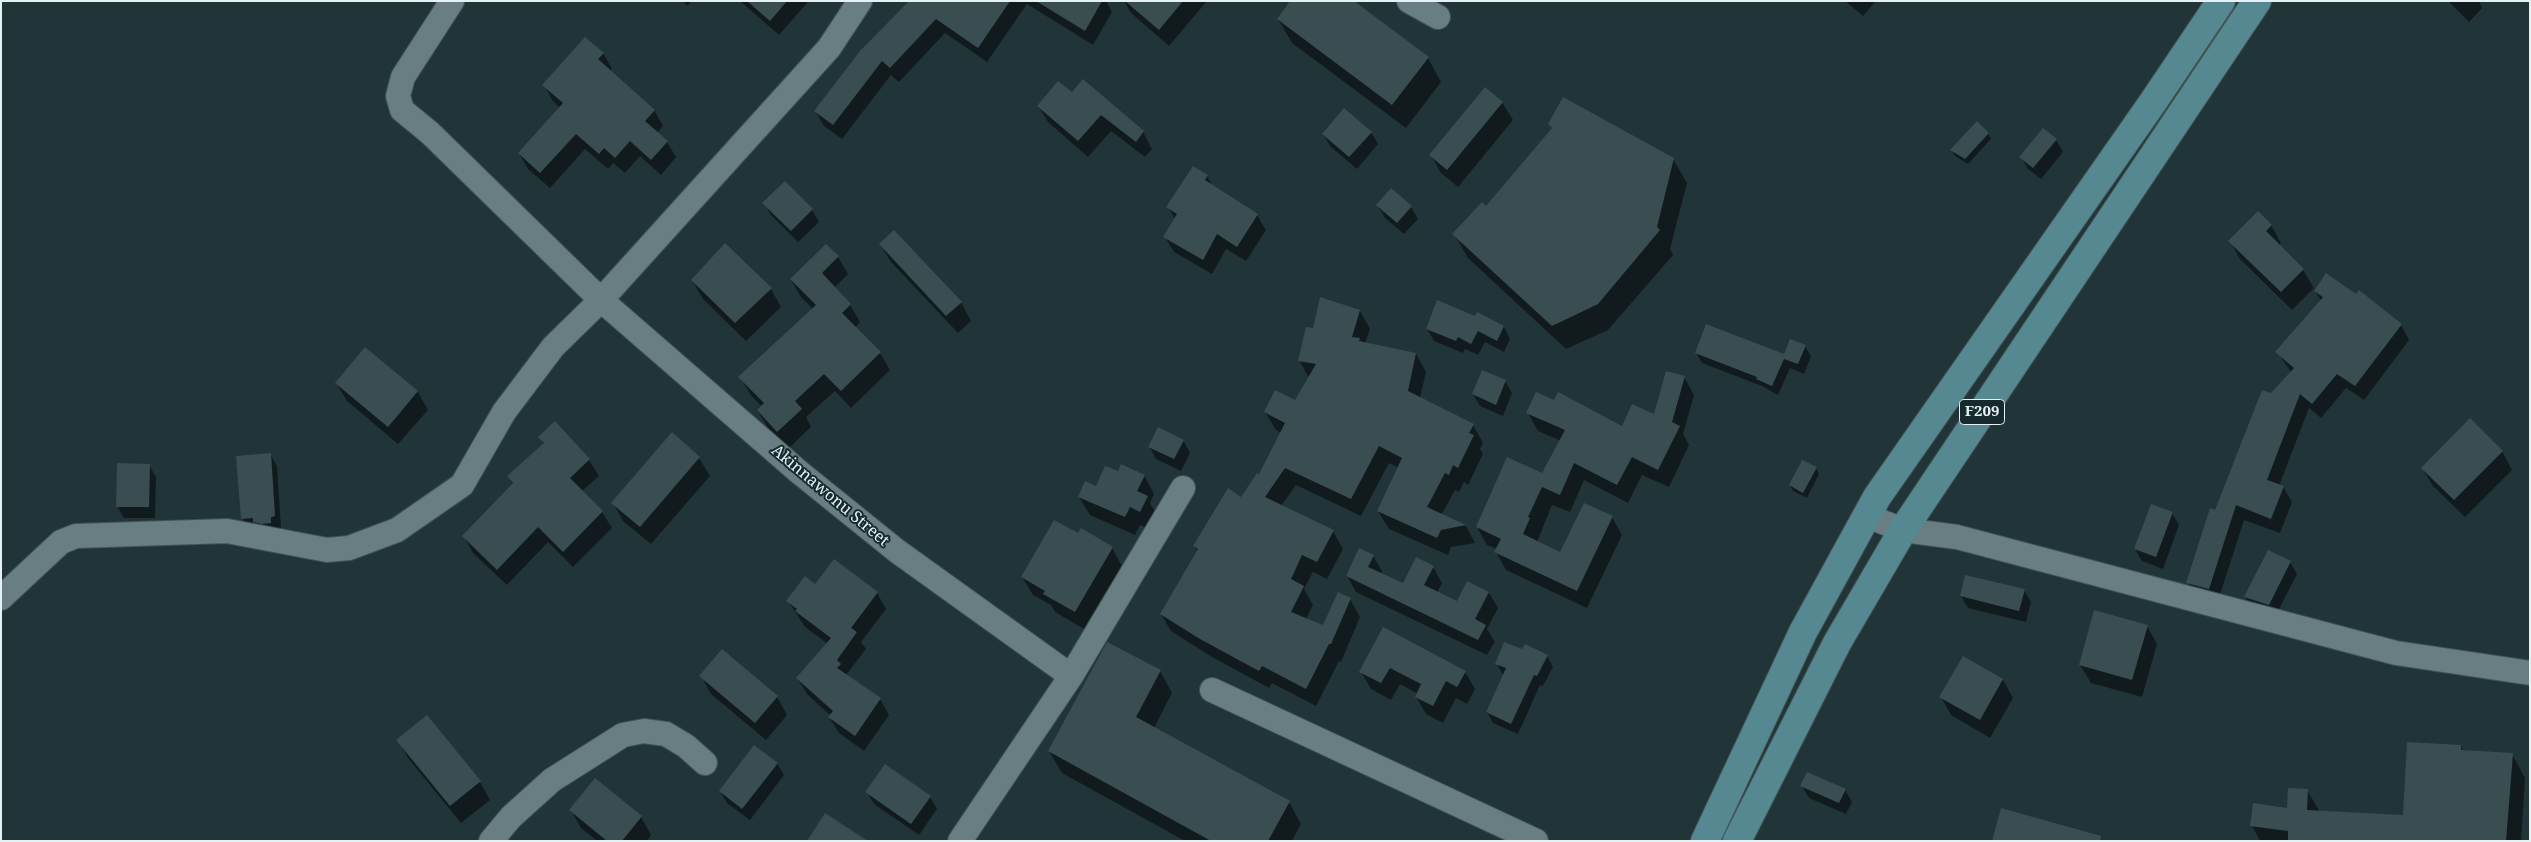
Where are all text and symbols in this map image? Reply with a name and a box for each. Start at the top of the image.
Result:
road number: F209 [1960,400,2004,424]
street label: Akinnawonu Street [767,441,893,551]

